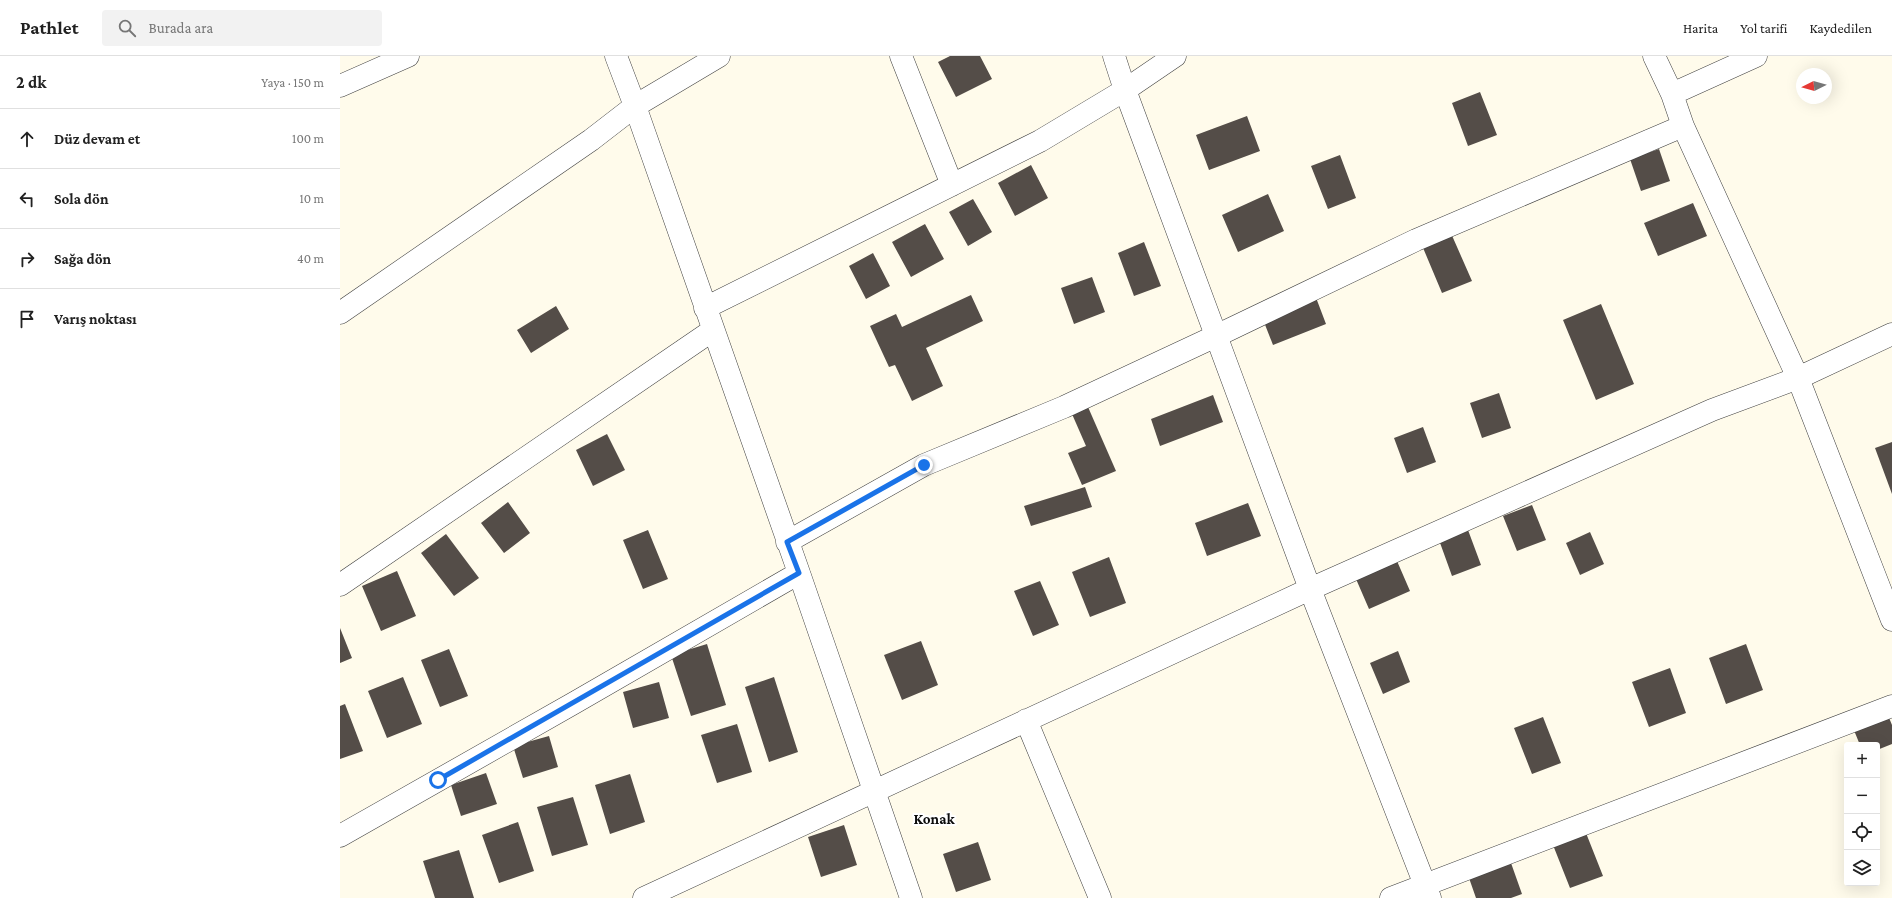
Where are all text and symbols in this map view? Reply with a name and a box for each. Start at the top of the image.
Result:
search box [102,10,382,46]
text: Pathlet [20,17,78,38]
icon: search [116,17,138,39]
text: Burada ara [148,20,213,36]
text: Harita [1683,20,1718,36]
text: Yol tarifi [1740,20,1787,36]
text: Kaydedilen [1809,20,1872,36]
north arrow [1796,68,1832,104]
text: 2 dk [16,73,46,92]
text: Yaya · 150 m [261,75,324,90]
icon: ahead [16,128,38,150]
text: Düz devam et [54,131,140,147]
text: 100 m [292,131,324,146]
icon: left [16,188,38,210]
text: Sola dön [54,191,109,207]
text: 10 m [299,191,324,206]
icon: right [16,248,38,270]
text: Sağa dön [54,251,111,267]
text: 40 m [297,251,324,266]
icon: arrive [16,308,38,330]
text: Varış noktası [54,311,137,327]
route end [915,456,933,474]
map controls [1844,742,1880,886]
button: + [1844,742,1880,778]
route start [429,771,447,789]
button: − [1844,778,1880,814]
district label: Konak [913,811,955,827]
button: locate [1844,814,1880,850]
button: layers [1844,850,1880,886]

